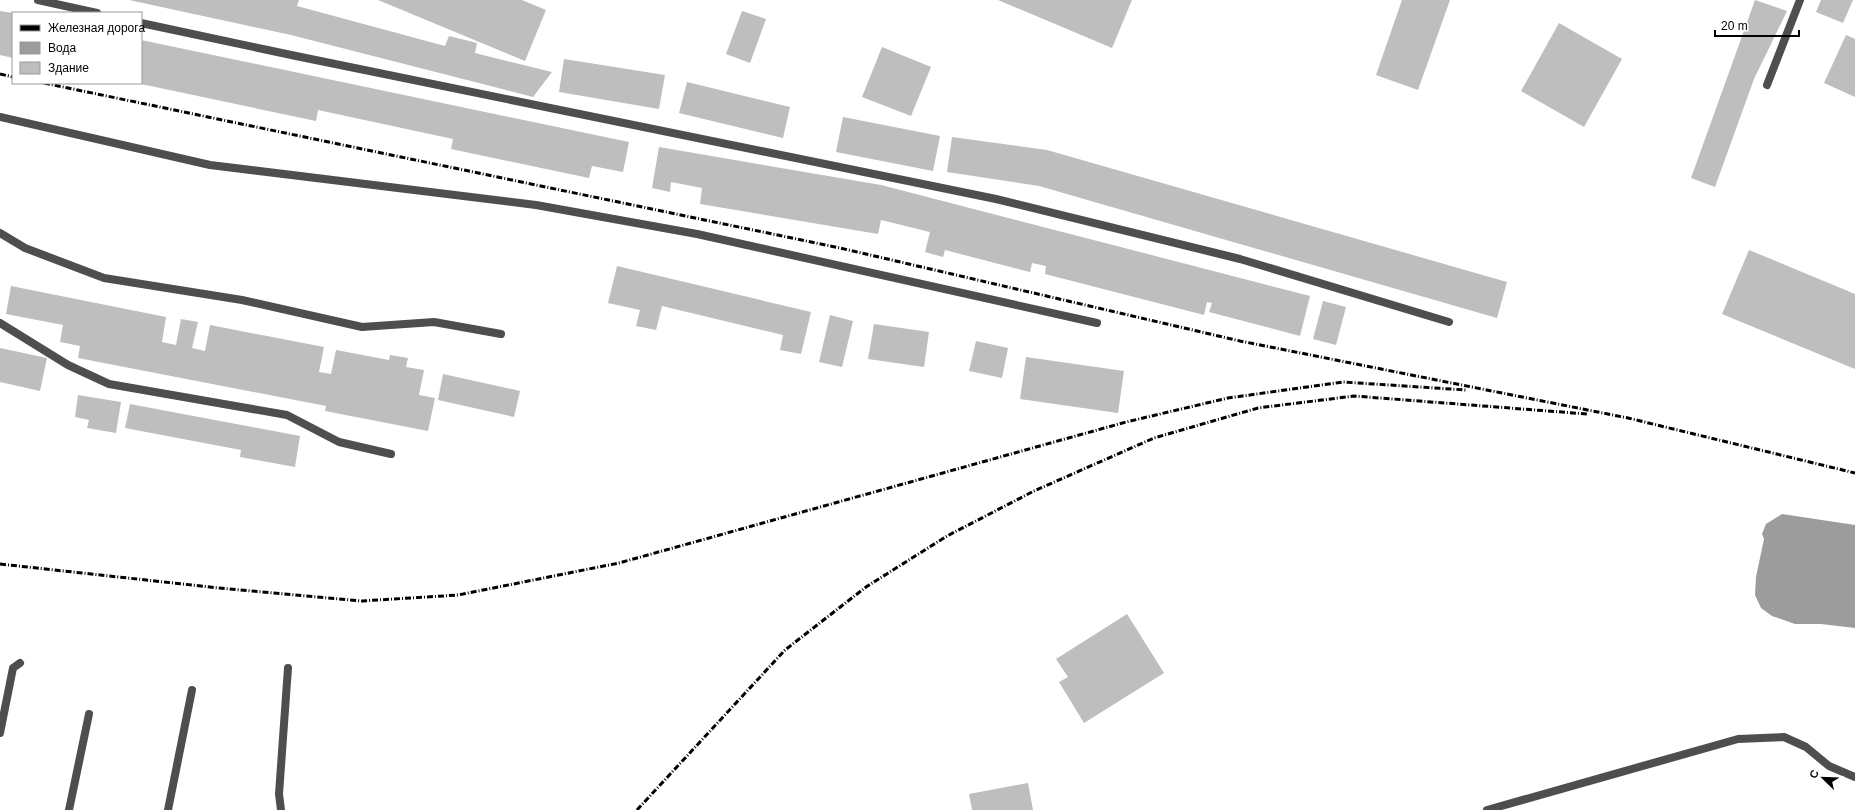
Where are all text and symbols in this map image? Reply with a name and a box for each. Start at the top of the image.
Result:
legend [12,12,142,84]
scale bar [1715,12,1799,38]
text: 20 m [1721,19,1748,33]
text: Железная дорога [48,21,145,35]
text: Вода [48,41,76,55]
text: Здание [48,61,89,75]
north arrow [1803,758,1843,798]
text: С [1807,768,1821,780]

